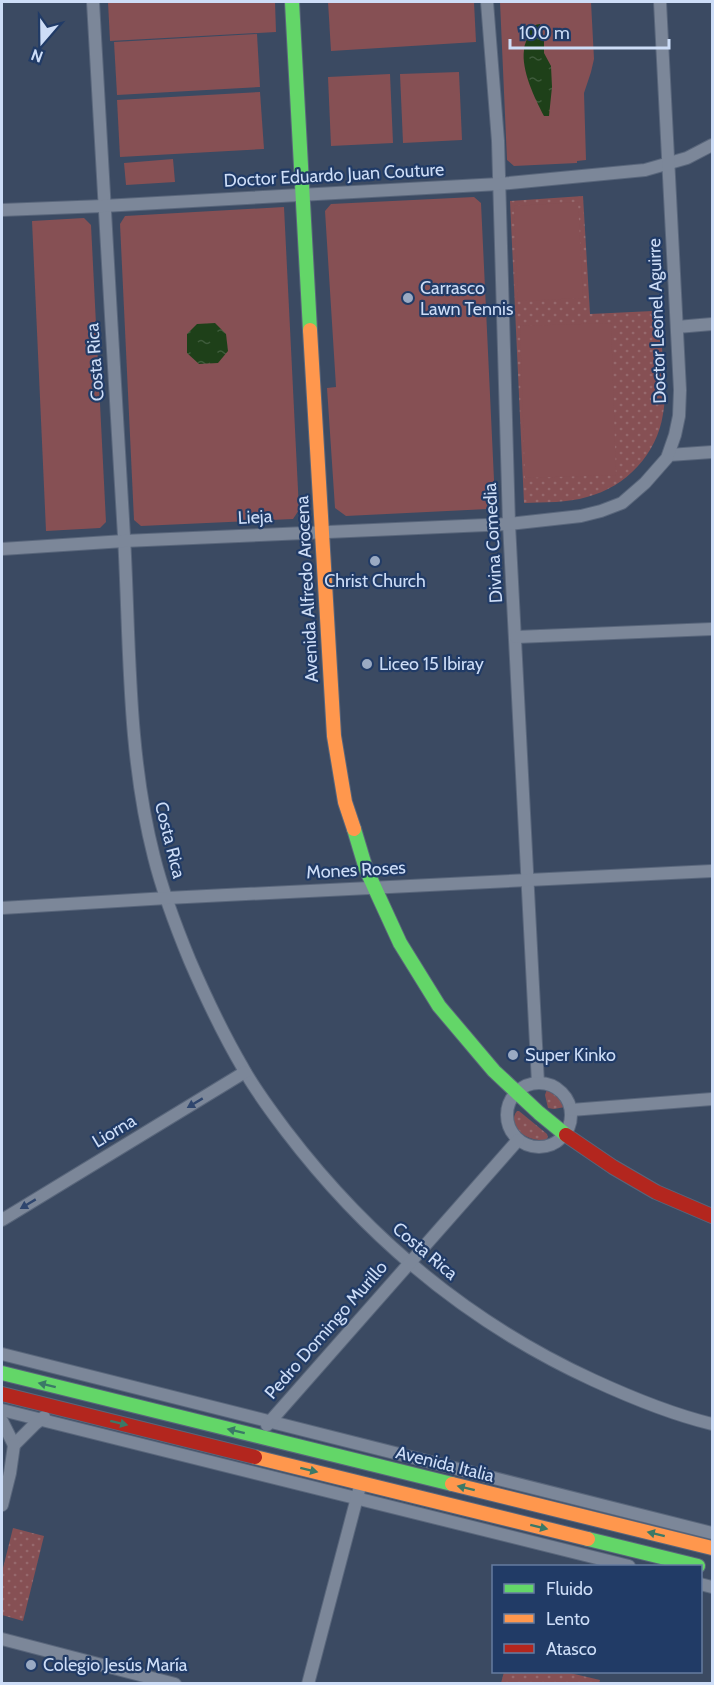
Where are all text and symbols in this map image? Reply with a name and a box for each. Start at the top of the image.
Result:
north arrow [12,12,72,72]
scale bar [510,12,669,50]
text: 100 m [519,22,570,44]
text: N [28,45,46,66]
street label: Doctor Eduardo Juan Couture [223,158,445,192]
street label: Doctor Leonel Aguirre [643,238,671,404]
place label: Carrasco Lawn Tennis [420,277,513,320]
marker: Carrasco Lawn Tennis [401,291,415,305]
street label: Costa Rica [81,322,109,402]
street label: Divina Comedia [479,482,507,604]
street label: Avenida Alfredo Arocena [291,495,323,683]
street label: Lieja [237,505,273,529]
marker: Christ Church [368,554,382,568]
place label: Christ Church [324,570,426,592]
place label: Liceo 15 Ibiray [379,653,484,675]
marker: Liceo 15 Ibiray [360,657,374,671]
street label: Costa Rica [150,799,190,881]
street label: Mones Roses [306,856,406,884]
place label: Super Kinko [525,1044,616,1066]
marker: Super Kinko [506,1048,520,1062]
one-way arrow [187,1098,203,1109]
street label: Liorna [88,1109,140,1153]
one-way arrow [19,1199,36,1209]
street label: Costa Rica [388,1217,462,1285]
street label: Pedro Domingo Murillo [260,1256,392,1404]
one-way arrow [38,1379,56,1389]
one-way arrow [110,1418,129,1428]
one-way arrow [227,1425,245,1435]
street label: Avenida Italia [393,1441,497,1487]
one-way arrow [299,1465,318,1475]
one-way arrow [457,1482,476,1492]
one-way arrow [529,1523,548,1533]
one-way arrow [646,1529,665,1539]
legend [492,1565,702,1673]
text: Fluido [546,1578,593,1600]
text: Lento [546,1608,590,1630]
text: Atasco [546,1638,597,1660]
place label: Colegio Jesús María [43,1654,188,1676]
marker: Colegio Jesús María [24,1658,38,1672]

